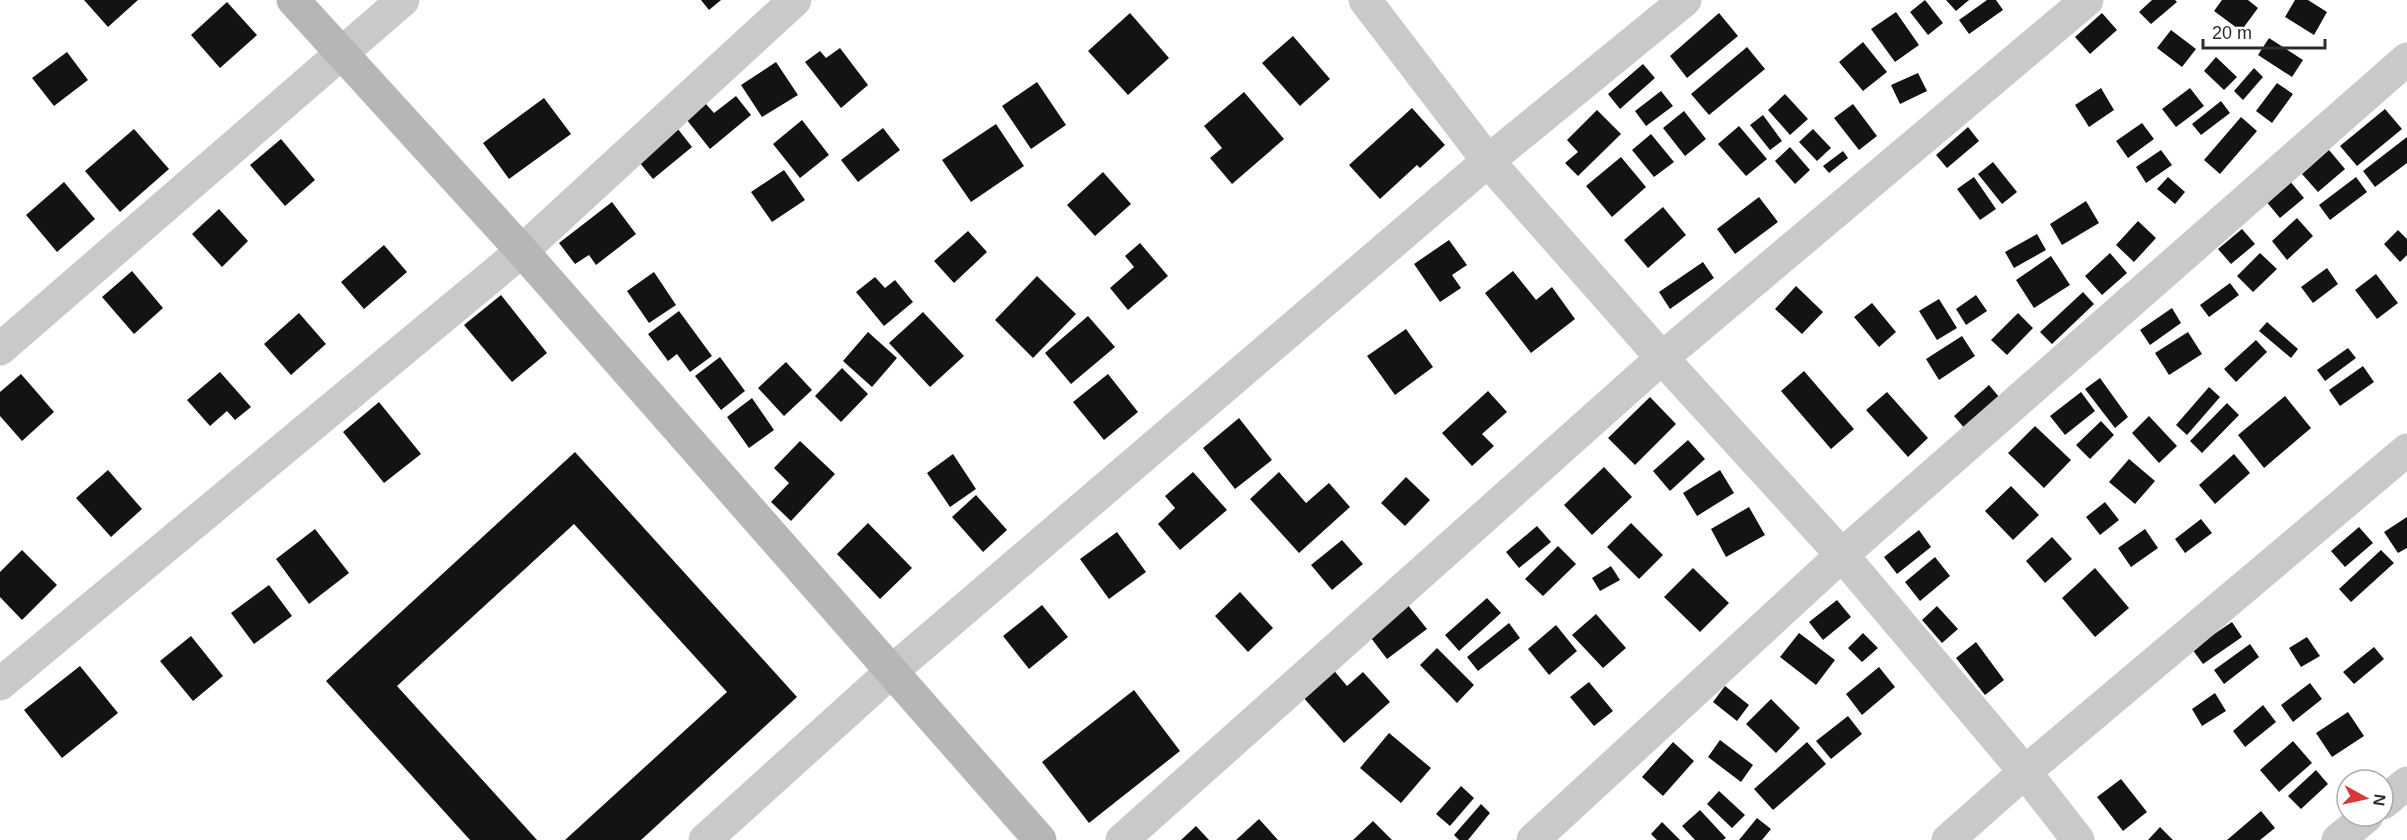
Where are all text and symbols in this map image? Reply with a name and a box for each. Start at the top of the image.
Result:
scale bar [2203,12,2324,50]
text: 20 m [2212,23,2252,43]
north arrow [2335,768,2395,828]
text: N [2370,793,2389,807]

